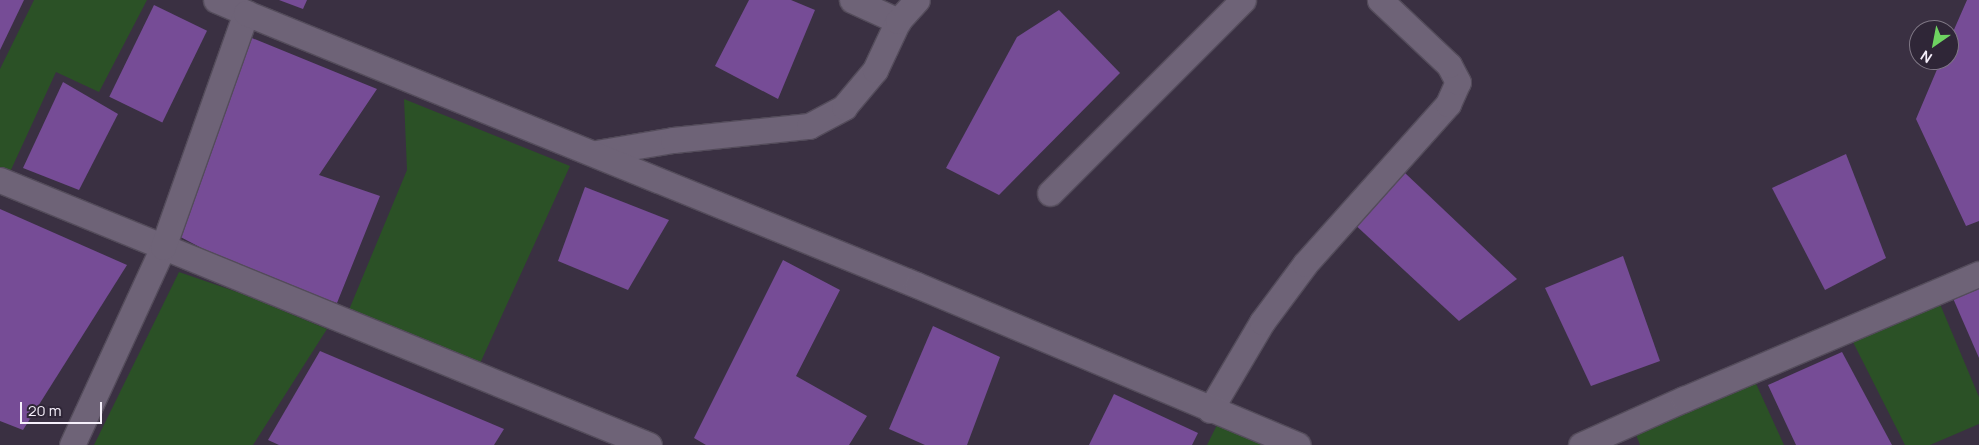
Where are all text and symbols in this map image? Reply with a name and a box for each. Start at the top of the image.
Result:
north arrow [1909,20,1959,70]
text: N [1917,46,1935,68]
scale bar [22,392,105,424]
text: 20 m [28,400,61,421]

